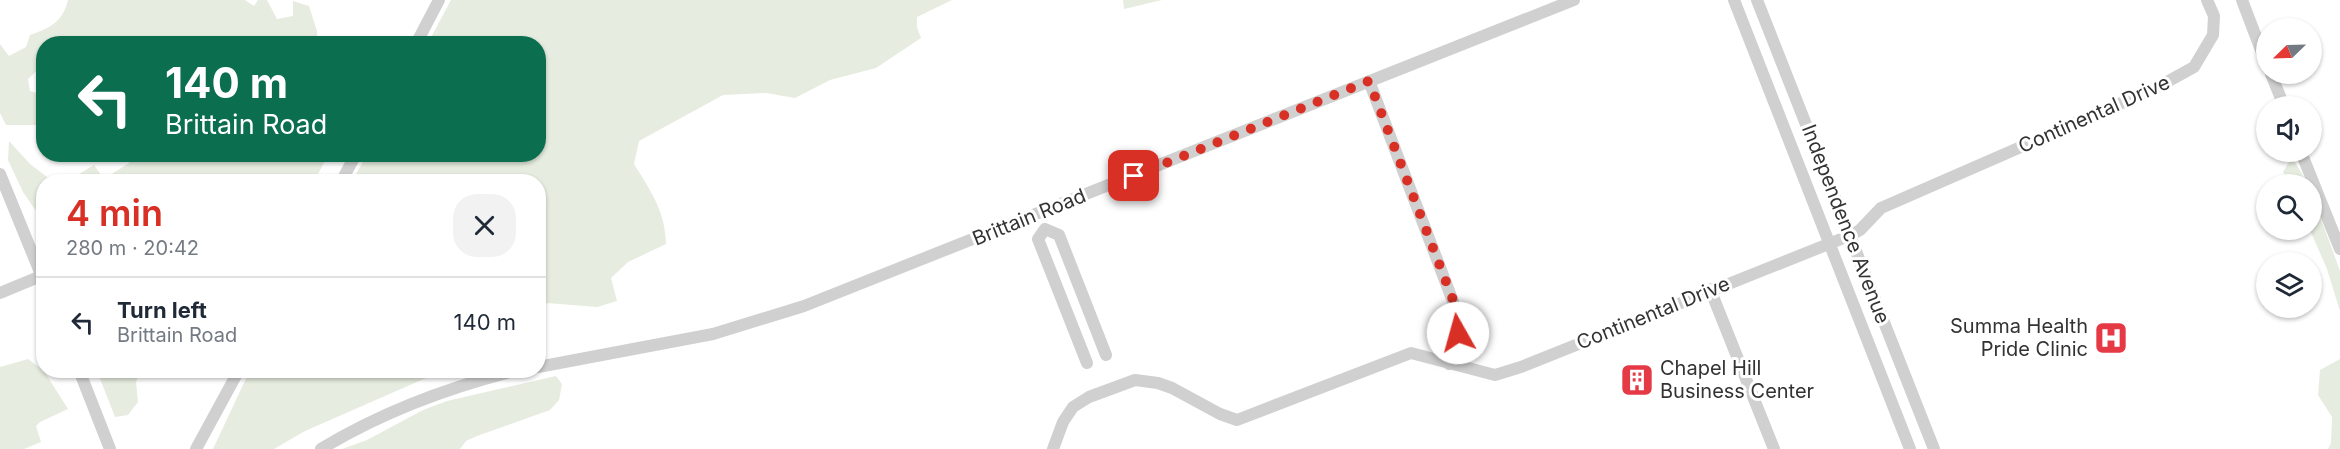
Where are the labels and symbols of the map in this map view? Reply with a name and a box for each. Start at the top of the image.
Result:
north arrow [2256,18,2322,84]
street label: Continental Drive [2015,70,2173,158]
street label: Independence Avenue [1797,121,1895,327]
pin [1108,150,1159,201]
street label: Brittain Road [969,183,1089,251]
street label: Continental Drive [1573,271,1733,355]
position arrow [1426,301,1490,365]
place label: Summa Health Pride Clinic [1950,314,2088,361]
hospital icon: Summa Health Pride Clinic [2093,320,2129,356]
place label: Chapel Hill Business Center [1660,356,1815,403]
building icon: Chapel Hill Business Center [1619,362,1655,398]

